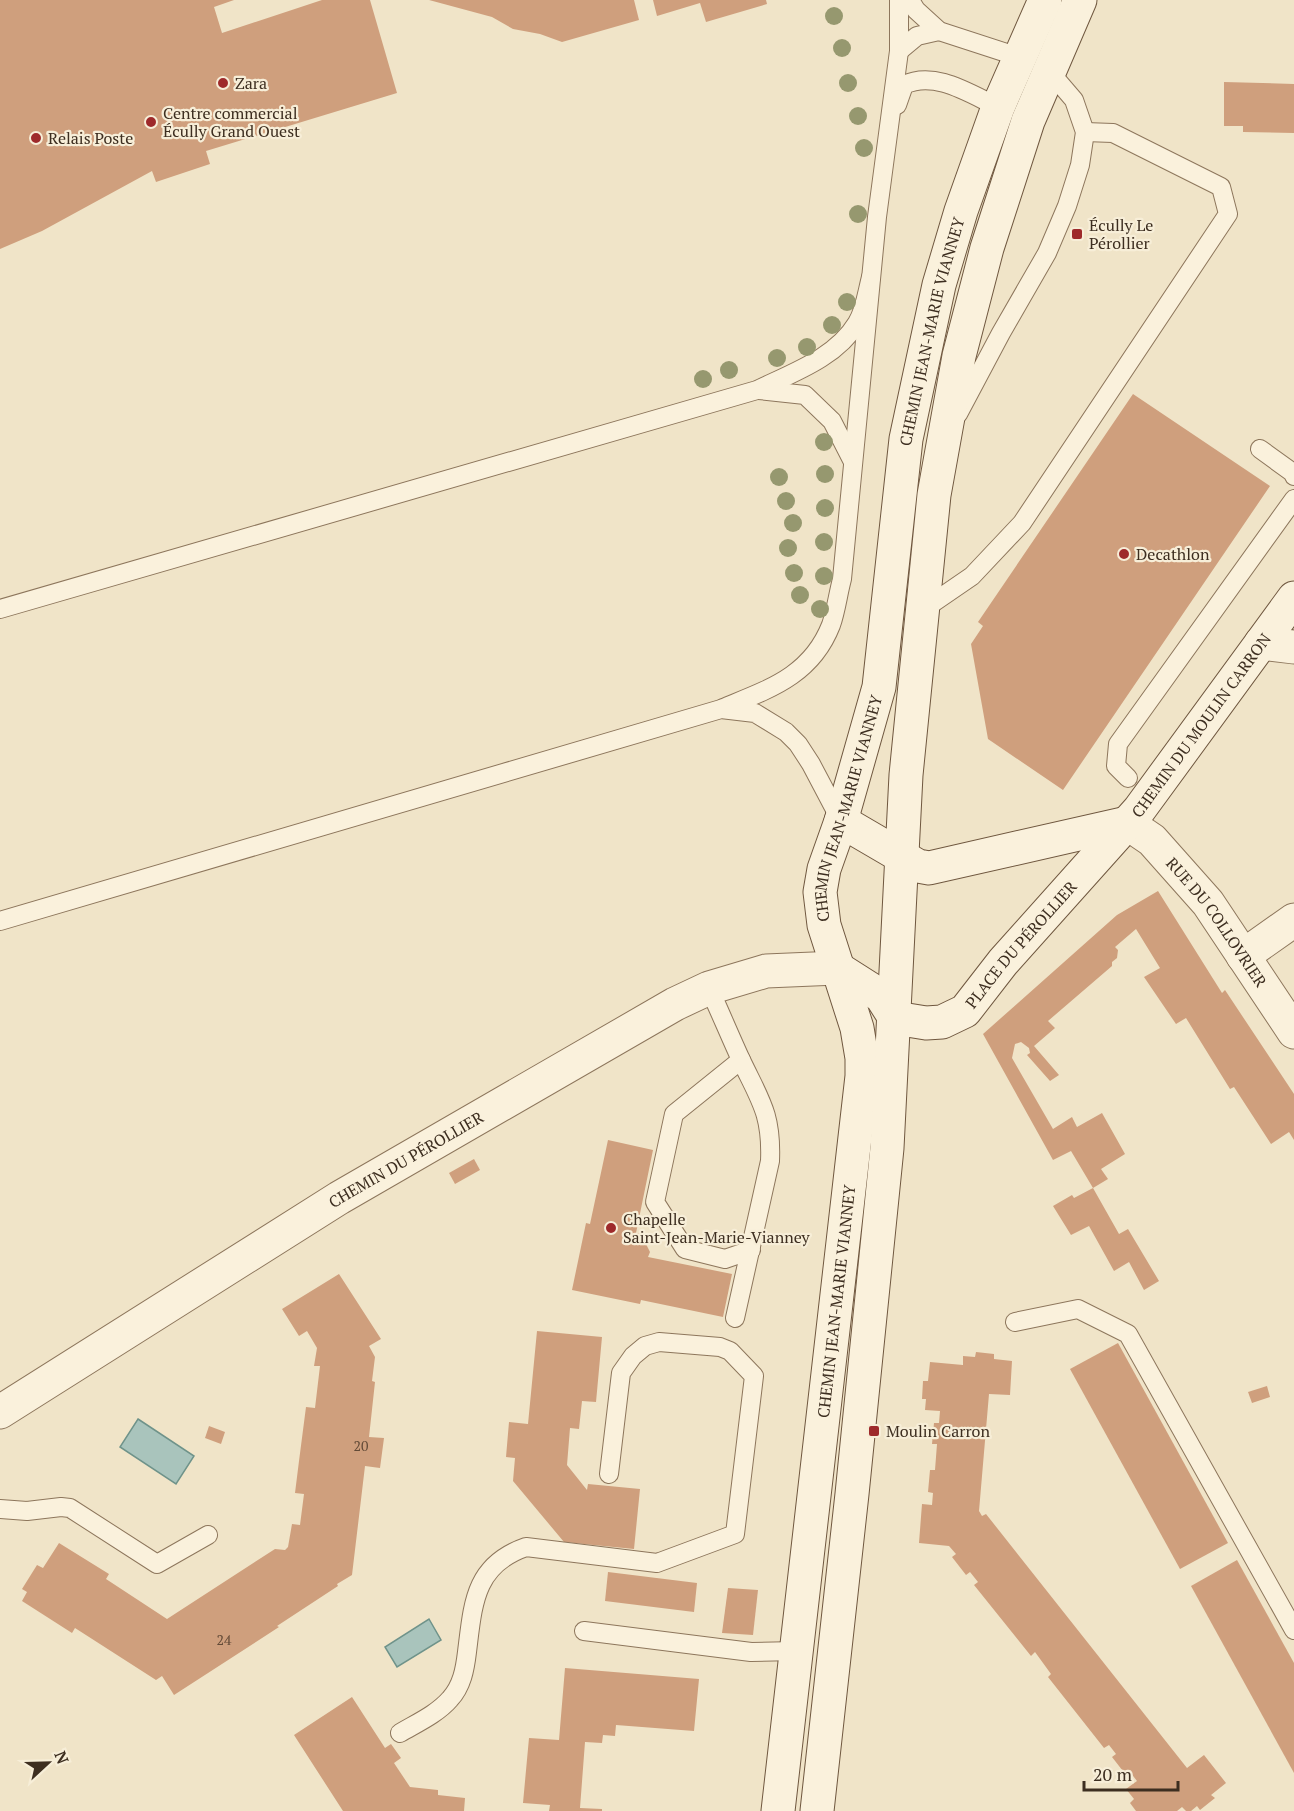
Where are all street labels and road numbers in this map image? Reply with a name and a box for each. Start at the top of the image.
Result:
street label: CHEMIN JEAN-MARIE VIANNEY [894,214,970,447]
street label: CHEMIN DU MOULIN CARRON [1126,629,1276,822]
street label: CHEMIN JEAN-MARIE VIANNEY [809,692,887,923]
street label: RUE DU COLLOVRIER [1161,852,1272,992]
street label: PLACE DU PÉROLLIER [960,876,1082,1013]
street label: CHEMIN DU PÉROLLIER [324,1106,488,1213]
street label: CHEMIN JEAN-MARIE VIANNEY [812,1183,861,1419]

